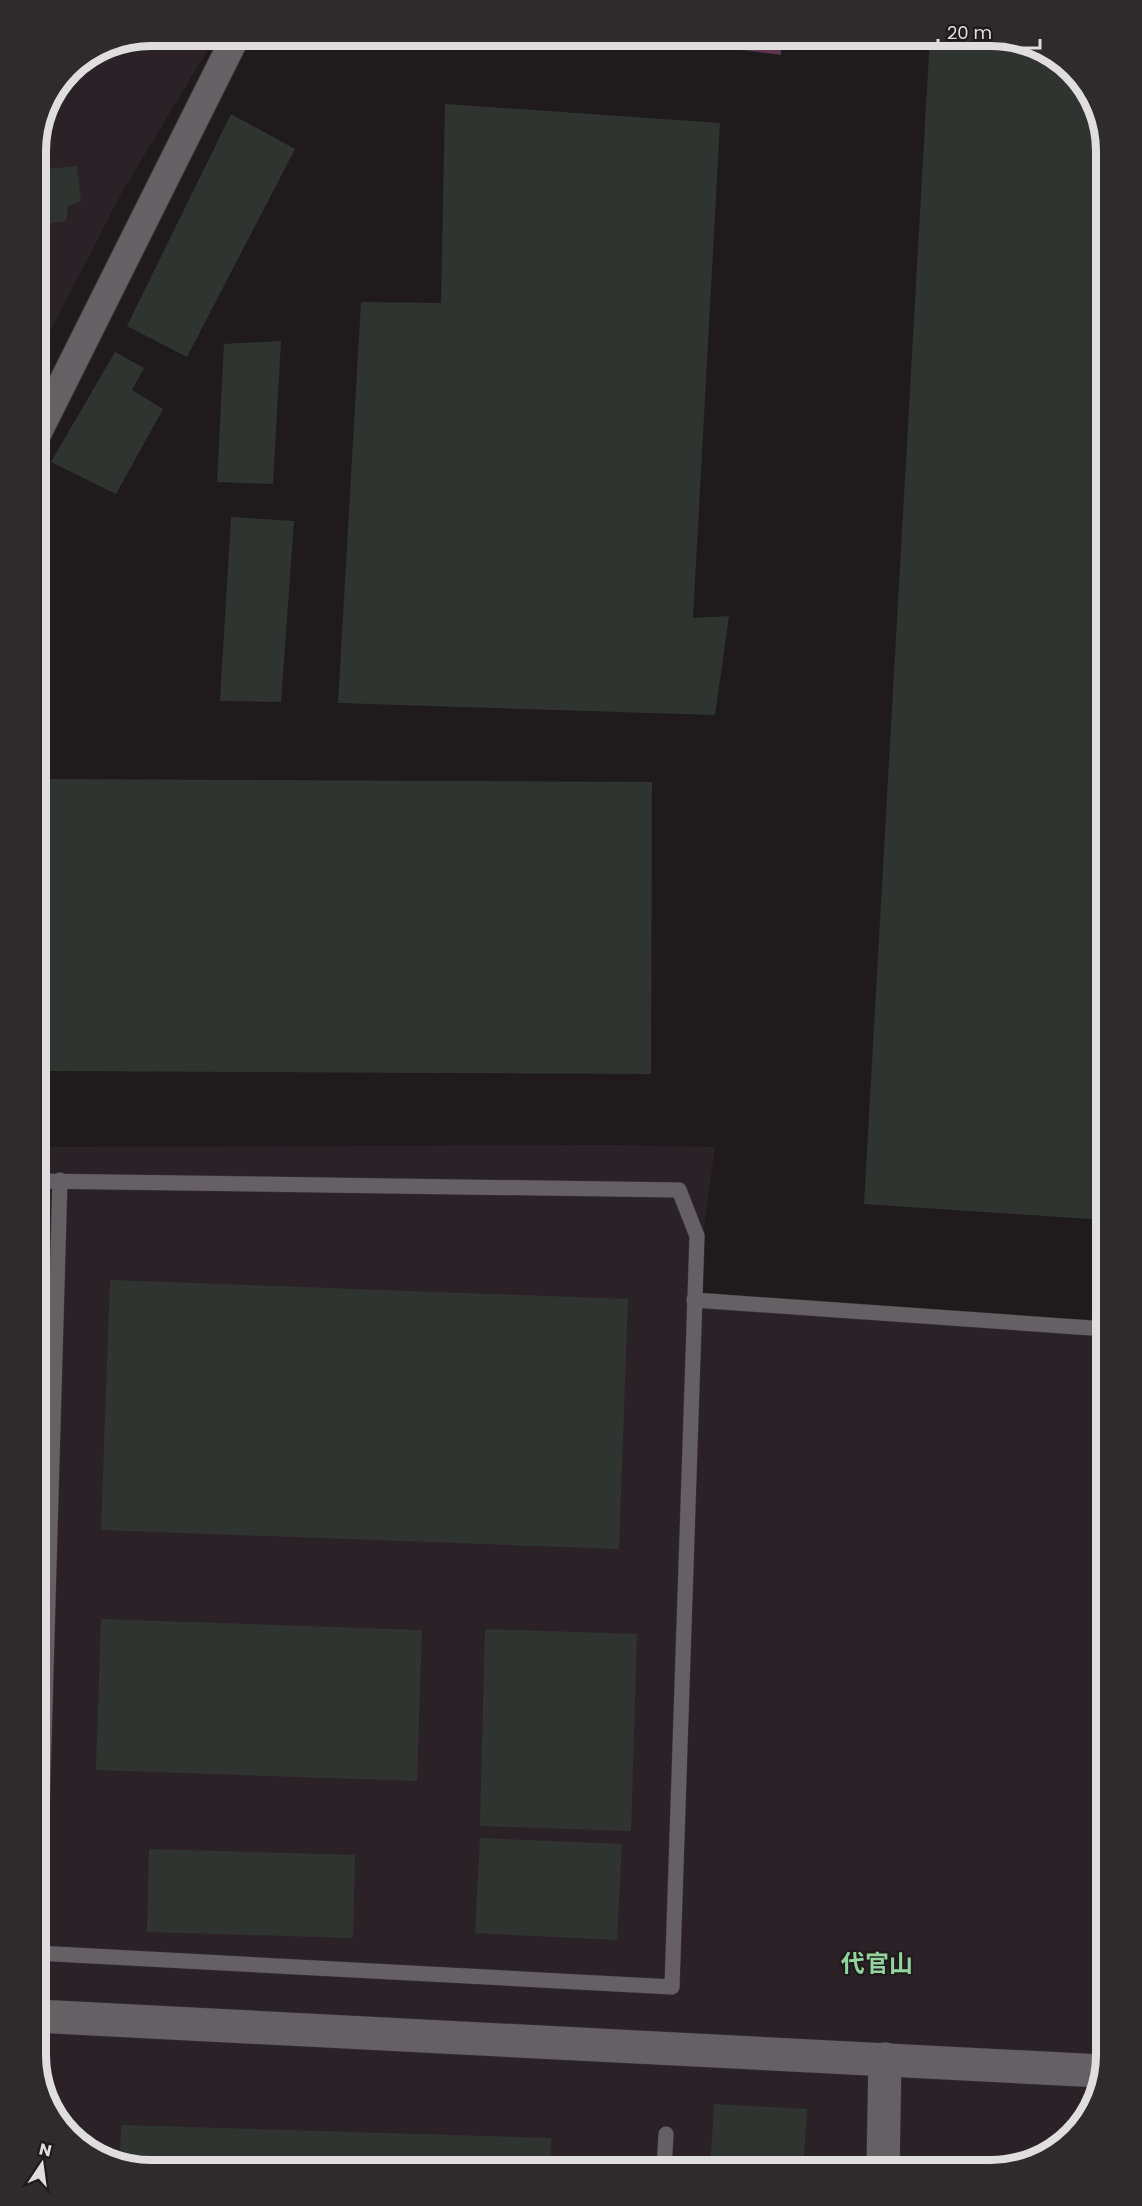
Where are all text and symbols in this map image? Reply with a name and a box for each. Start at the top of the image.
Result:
scale bar [938,12,1040,50]
text: 20 m [947,20,992,45]
district label: 代官山 [841,1947,913,1980]
north arrow [12,2134,72,2194]
text: N [37,2137,54,2162]

